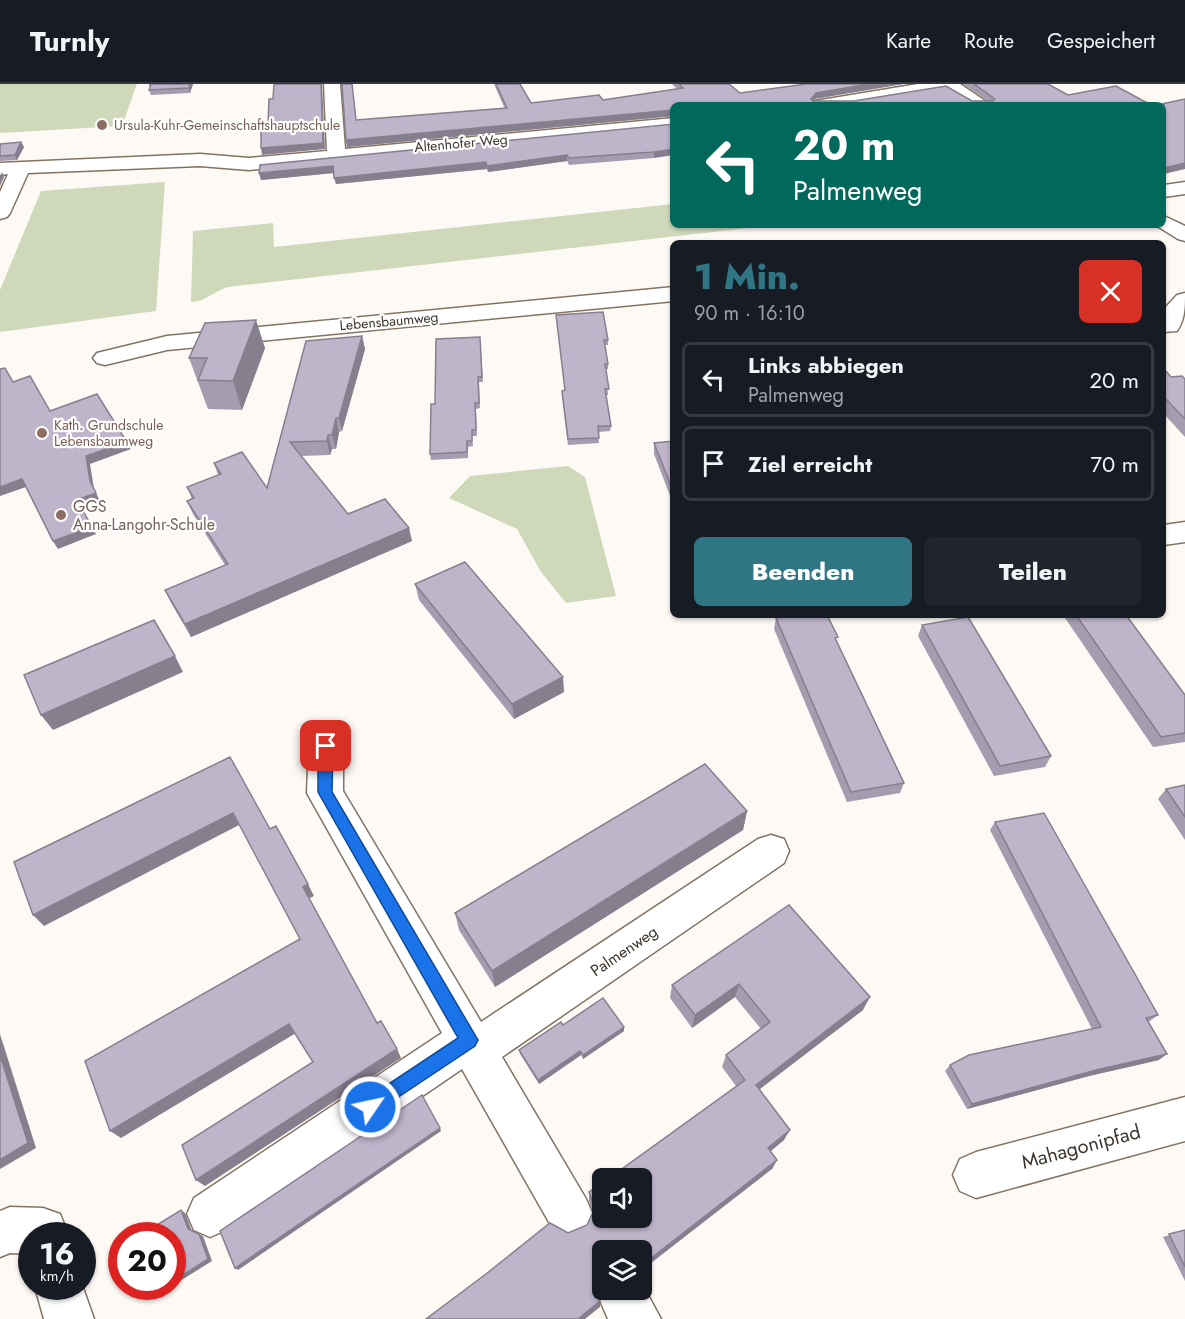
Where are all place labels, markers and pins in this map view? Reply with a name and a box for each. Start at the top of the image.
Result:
place label: Ursula-Kuhr-Gemeinschaftshauptschule [114,115,340,135]
marker: Ursula-Kuhr-Gemeinschaftshauptschule [95,118,109,132]
place label: Kath. Grundschule Lebensbaumweg [54,415,164,451]
marker: Kath. Grundschule Lebensbaumweg [35,426,49,440]
place label: GGS Anna-Langohr-Schule [73,495,215,536]
marker: GGS Anna-Langohr-Schule [54,508,68,522]
pin [300,720,351,771]

